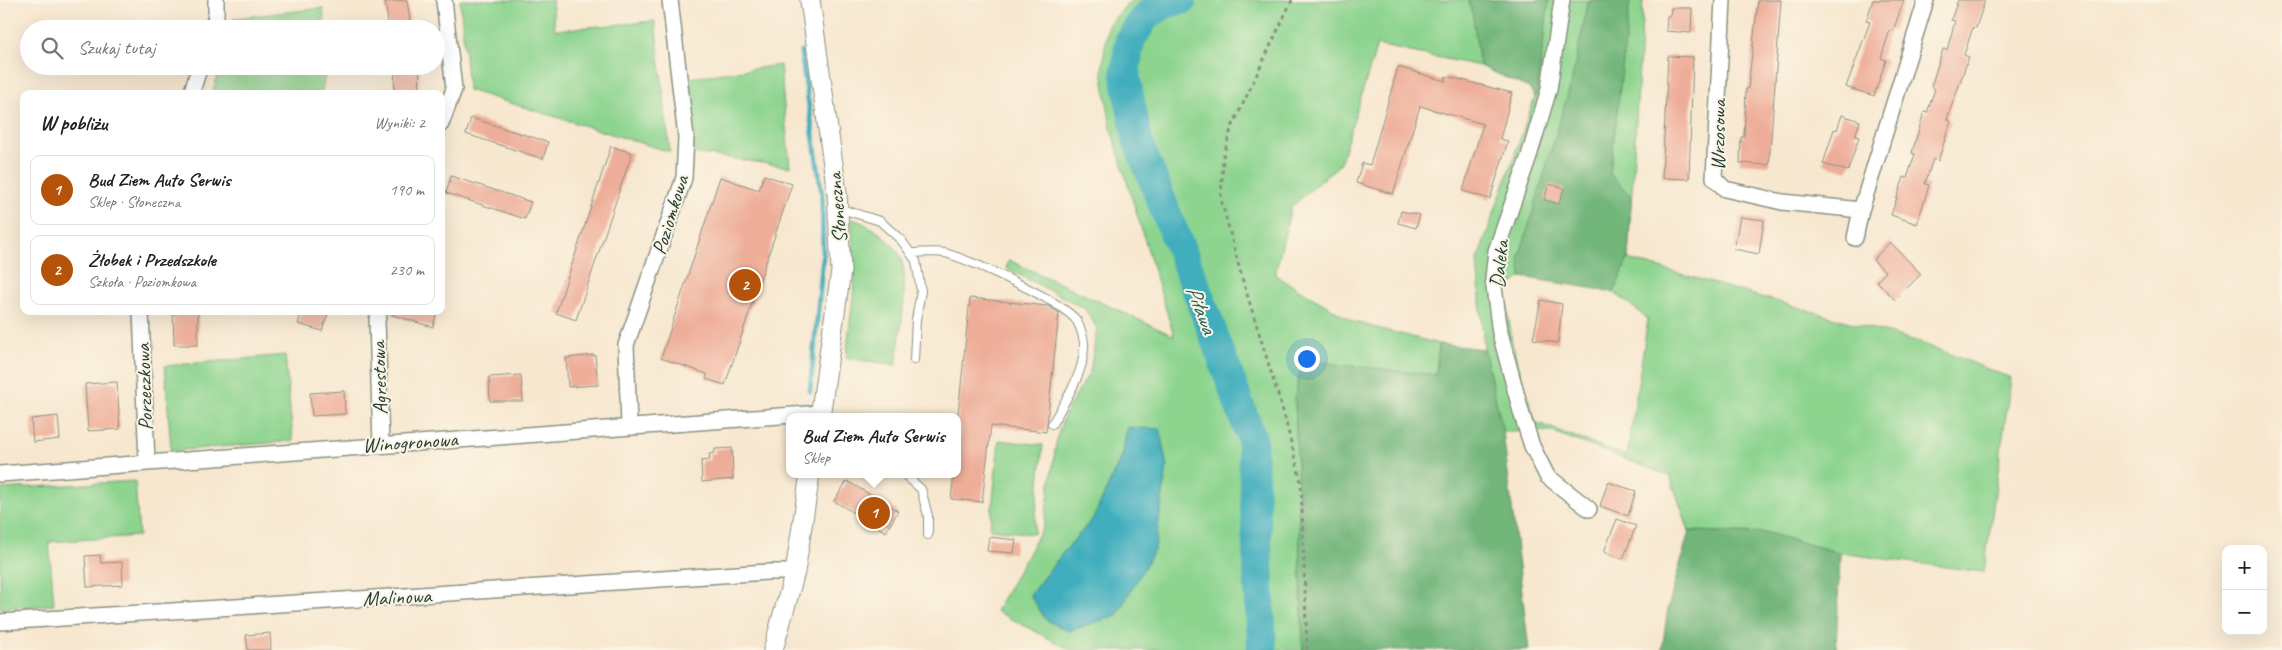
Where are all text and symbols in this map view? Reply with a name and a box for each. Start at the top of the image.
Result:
search box [20,20,445,75]
icon: search [38,34,66,62]
text: Szukaj tutaj [78,36,155,60]
street label: Wrzosowa [1704,97,1732,171]
text: W pobliżu [40,110,107,136]
text: Wyniki: 2 [374,113,425,133]
text: Bud Ziem Auto Serwis [88,168,231,192]
street label: Słoneczna [821,169,853,244]
street label: Poziomkowa [646,171,695,258]
text: 1 [53,180,61,200]
text: 190 m [390,180,424,200]
text: Sklep · Słoneczna [88,192,180,212]
street label: Daleka [1484,236,1515,289]
text: Żłobek i Przedszkole [88,248,216,272]
text: 2 [53,260,61,280]
text: 230 m [390,260,424,280]
pin: 2 [729,266,761,304]
text: Szkoła · Poziomkowa [88,272,196,292]
water label: Piława [1179,281,1224,339]
street label: Agrestowa [365,338,393,415]
street label: Porzeczkowa [129,341,159,431]
your location [1294,346,1320,372]
popup [786,413,961,478]
text: Bud Ziem Auto Serwis [802,424,945,448]
street label: Winogronowa [362,426,460,458]
text: Sklep [802,448,830,468]
pin: 1 [858,494,890,532]
map controls [2222,545,2267,635]
button: + [2222,545,2267,590]
street label: Malinowa [362,582,434,612]
button: − [2222,590,2267,635]

